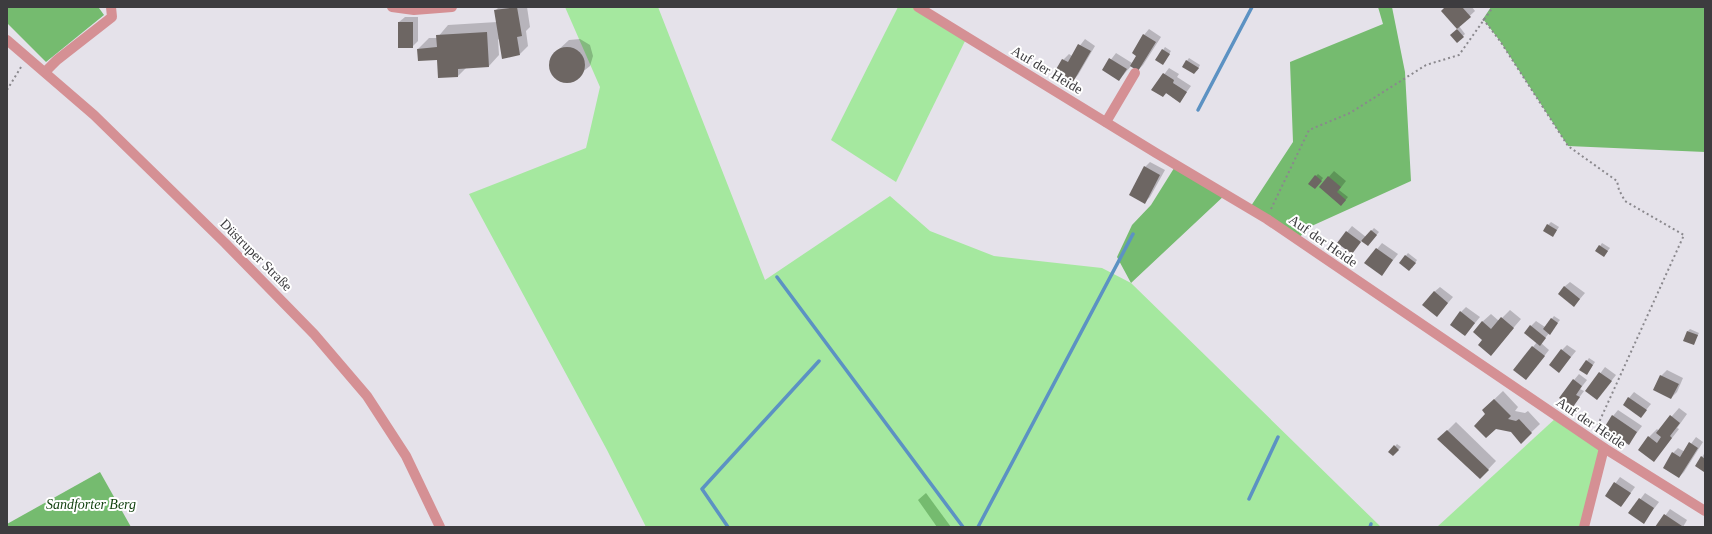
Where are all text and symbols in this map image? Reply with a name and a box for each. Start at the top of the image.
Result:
street label: Auf der Heide [1009,43,1085,97]
street label: Auf der Heide [1286,212,1360,270]
street label: Düstruper Straße [217,216,295,294]
street label: Auf der Heide [1554,394,1628,452]
park label: Sandforter Berg [46,497,136,512]

